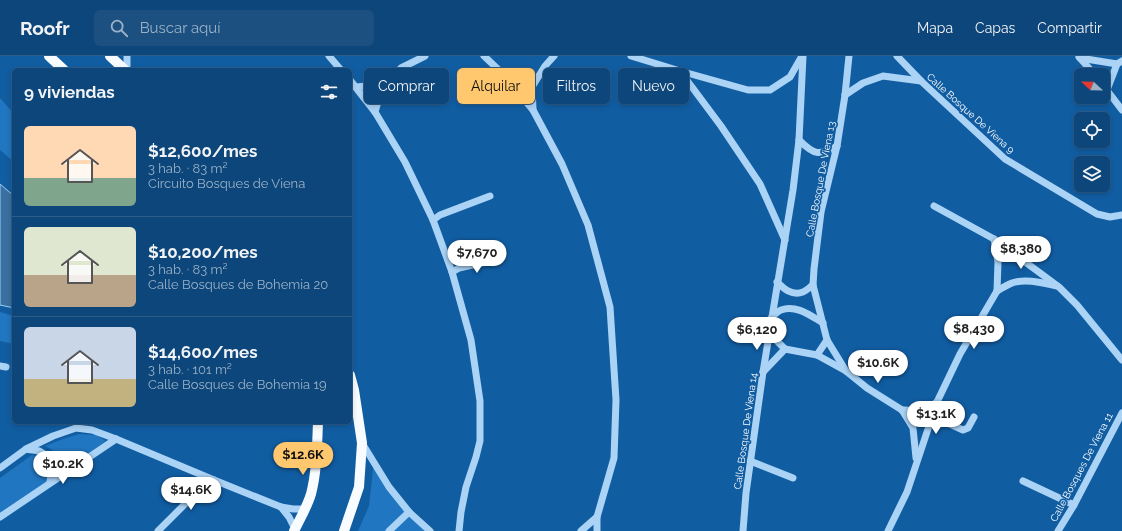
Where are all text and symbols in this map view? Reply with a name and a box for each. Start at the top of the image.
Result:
search box [94,10,374,46]
text: Roofr [20,17,70,39]
icon: search [108,17,130,39]
text: Buscar aquí [140,19,221,37]
text: Mapa [917,20,953,36]
text: Capas [975,20,1015,36]
text: Compartir [1037,20,1102,36]
chip: Comprar [364,68,449,104]
chip: Alquilar [457,68,535,104]
chip: Filtros [543,68,610,104]
chip: Nuevo [618,68,689,104]
north arrow [1074,68,1110,104]
map controls [1074,68,1110,192]
street label: Calle Bosque De Viena 9 [925,71,1017,156]
icon: filters [318,81,340,103]
text: 9 viviendas [24,82,115,102]
button: locate [1074,112,1110,148]
street label: Calle Bosque De Viena 13 [804,120,837,238]
text: $12,600/mes [148,141,257,161]
icon: home [56,142,104,190]
button: layers [1074,156,1110,192]
text: 3 hab. · 83 m² [148,161,227,176]
text: Circuito Bosques de Viena [148,176,305,191]
pin: $8,380 [988,236,1054,270]
pin: $7,670 [444,240,510,274]
text: $8,380 [1000,241,1042,256]
text: $10,200/mes [148,242,258,262]
icon: home [56,243,104,291]
text: $7,670 [457,245,498,260]
text: 3 hab. · 83 m² [148,262,227,277]
text: Calle Bosques de Bohemia 20 [148,277,328,292]
pin: $8,430 [941,316,1007,350]
pin: $6,120 [724,317,790,351]
text: $8,430 [953,321,995,336]
text: $6,120 [737,322,777,337]
text: $14,600/mes [148,342,258,362]
icon: home [56,343,104,391]
pin: $10.6K [845,350,911,384]
text: $10.6K [857,355,899,370]
text: 3 hab. · 101 m² [148,362,232,377]
street label: Calle Bosque De Viena 14 [732,371,759,490]
text: Calle Bosques de Bohemia 19 [148,377,327,392]
pin: $13.1K [903,401,969,435]
text: $13.1K [916,406,956,421]
street label: Calle Bosques De Viena 11 [1048,410,1115,523]
pin: $12.6K [270,442,336,476]
text: $12.6K [282,447,324,462]
pin: $10.2K [30,451,96,485]
text: $10.2K [42,456,84,471]
pin: $14.6K [158,477,224,511]
text: $14.6K [170,482,212,497]

